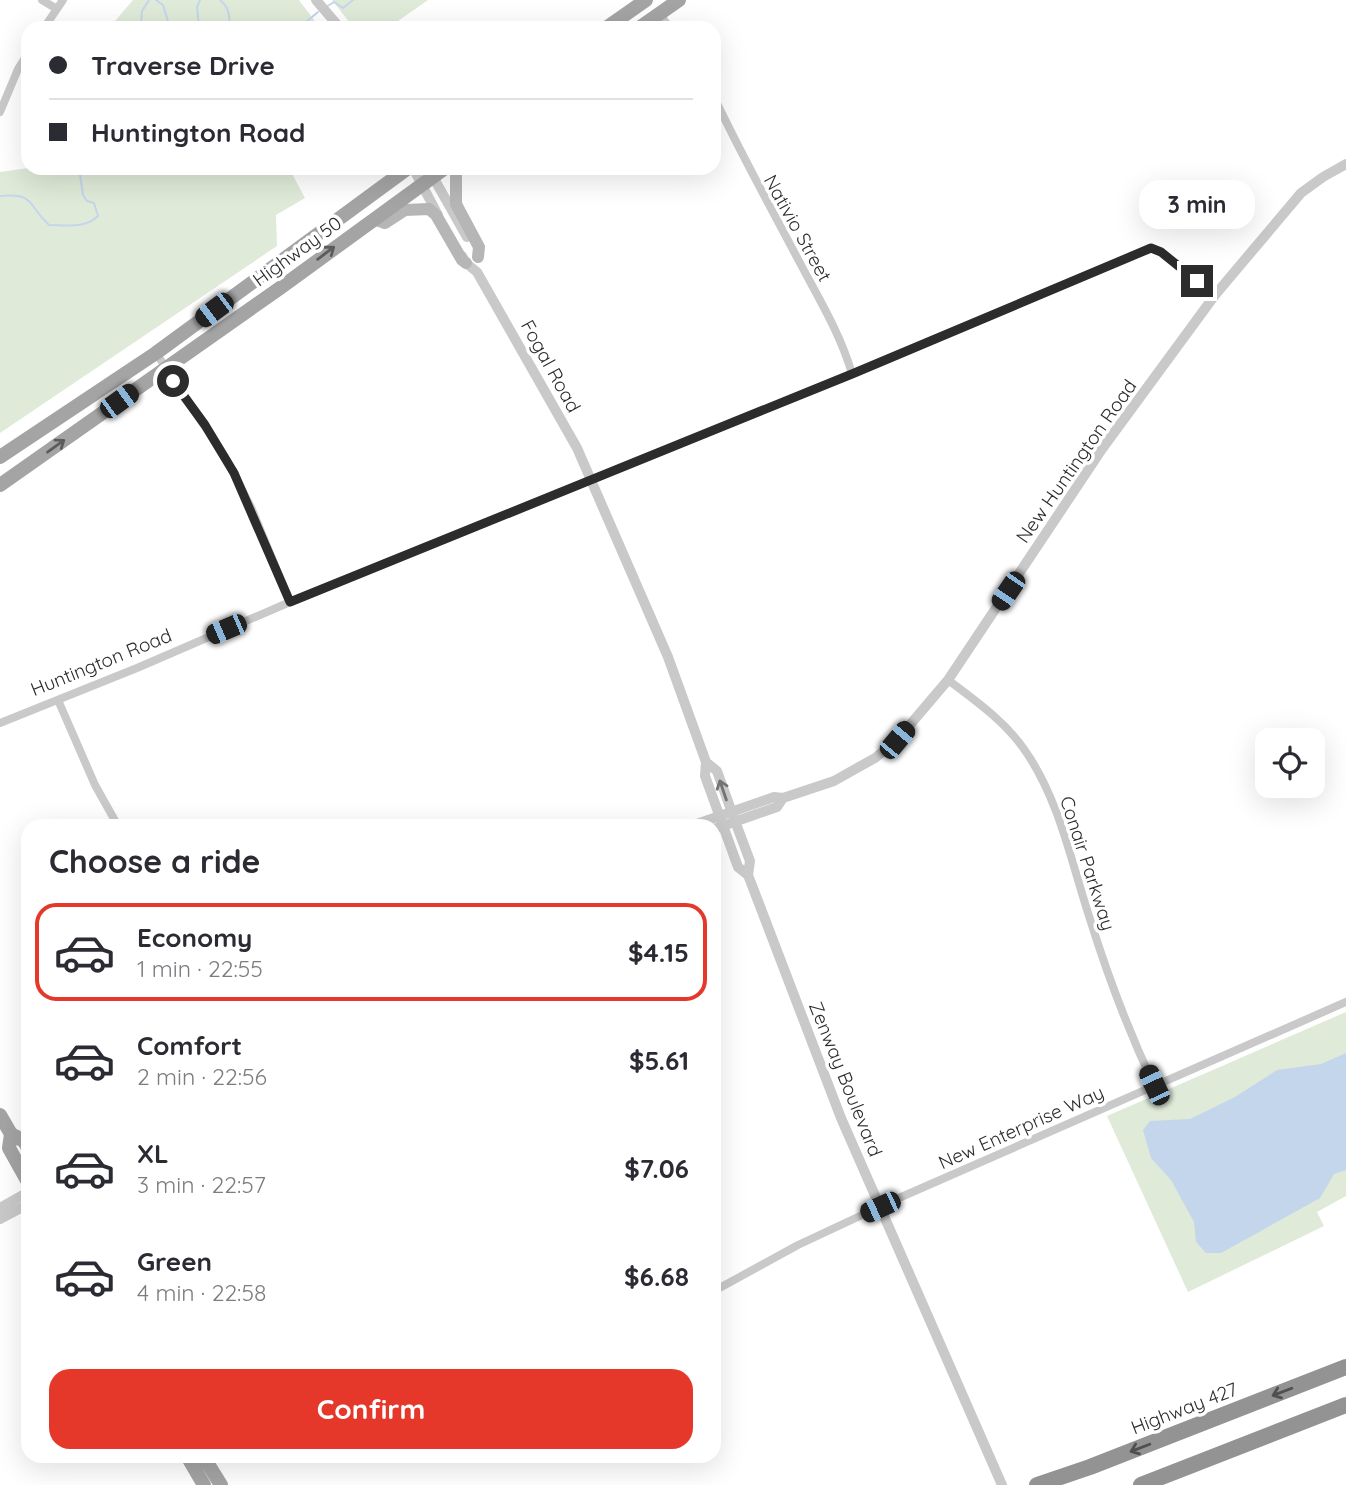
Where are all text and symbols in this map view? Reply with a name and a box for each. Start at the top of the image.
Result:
text: Traverse Drive [91,49,275,82]
text: Huntington Road [91,116,305,149]
street label: Nativio Street [759,170,837,286]
callout: 3 min [1139,180,1255,229]
text: 3 min [1167,190,1227,219]
street label: Highway 50 [248,211,346,291]
one-way arrow [316,246,335,260]
route end [1181,265,1213,297]
car [191,289,238,331]
street label: Fogal Road [516,316,586,416]
route start [157,365,189,397]
street label: New Huntington Road [1011,375,1141,547]
car [96,380,143,422]
one-way arrow [46,439,65,453]
car [988,568,1029,614]
car [203,611,250,647]
street label: Huntington Road [27,623,175,701]
car [876,717,919,763]
map controls [1255,728,1325,798]
button: locate [1255,728,1325,798]
one-way arrow [716,779,728,801]
street label: Conair Parkway [1055,793,1121,933]
text: Choose a ride [49,841,261,881]
icon: car [53,921,116,984]
text: Economy [137,921,252,954]
text: $4.15 [628,936,689,969]
text: 1 min · 22:55 [137,954,263,983]
street label: Zenway Boulevard [804,998,888,1160]
icon: car [53,1029,116,1092]
text: Comfort [137,1029,242,1062]
text: $5.61 [629,1044,689,1077]
text: 2 min · 22:56 [137,1062,267,1091]
car [1136,1062,1173,1108]
street label: New Enterprise Way [935,1080,1107,1174]
icon: car [53,1137,116,1200]
text: XL [137,1137,169,1170]
text: $7.06 [624,1152,689,1185]
text: 3 min · 22:57 [137,1170,266,1199]
car [857,1189,904,1225]
icon: car [53,1245,116,1308]
text: Green [137,1245,212,1278]
text: $6.68 [624,1260,689,1293]
text: 4 min · 22:58 [137,1278,266,1307]
button: Confirm [49,1369,693,1449]
street label: Highway 427 [1127,1377,1241,1439]
one-way arrow [1272,1387,1294,1400]
one-way arrow [1129,1442,1151,1455]

